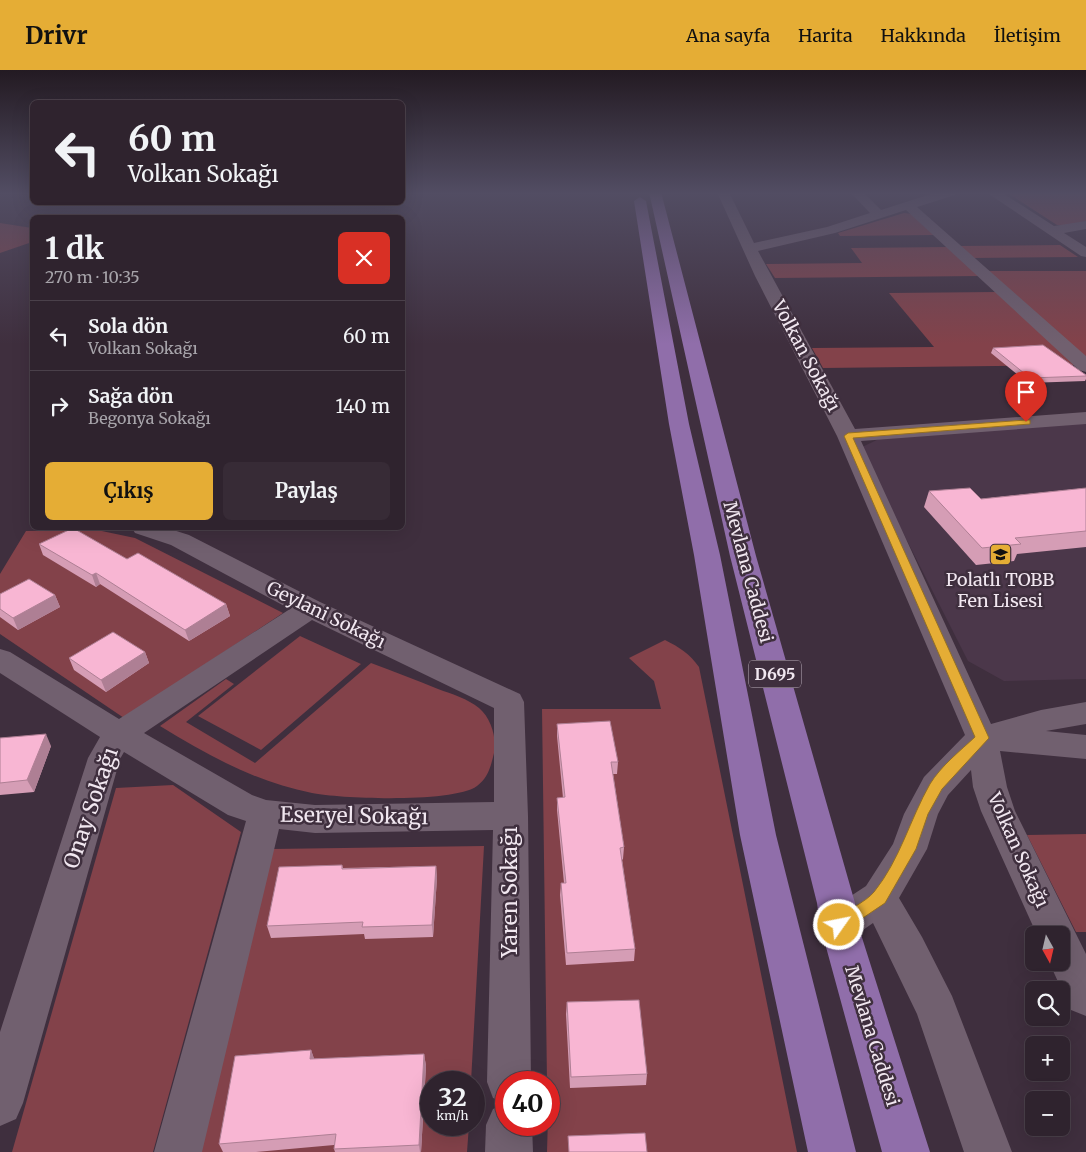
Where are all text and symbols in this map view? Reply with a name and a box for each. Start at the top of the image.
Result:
text: Drivr [25,20,88,51]
text: Ana sayfa [686,24,770,47]
text: Harita [798,24,853,47]
text: Hakkında [881,24,966,47]
text: İletişim [994,24,1061,47]
text: 60 m [128,117,216,161]
icon: left [45,120,110,185]
text: Volkan Sokağı [128,160,279,188]
text: 1 dk [45,229,104,267]
button: close [338,232,390,284]
text: 270 m · 10:35 [45,267,140,287]
street label: Volkan Sokağı [767,295,846,416]
text: Sola dön [88,314,168,338]
icon: left [45,322,73,350]
text: 60 m [343,324,390,348]
text: Volkan Sokağı [88,338,198,358]
pin [1005,371,1047,422]
icon: arrive [1012,378,1040,406]
text: Sağa dön [88,384,173,408]
icon: right [45,392,73,420]
text: 140 m [335,394,390,418]
text: Begonya Sokağı [88,408,211,428]
button: Çıkış [45,462,213,520]
button: Paylaş [223,462,390,520]
street label: Mevlana Caddesi [719,499,778,645]
school or university icon: Polatlı TOBB Fen Lisesi [988,543,1012,567]
place label: Polatlı TOBB Fen Lisesi [946,568,1054,612]
street label: Geylani Sokağı [263,576,390,653]
road number: D695 [749,660,801,688]
street label: Onay Sokağı [57,744,124,872]
street label: Volkan Sokağı [982,788,1054,911]
street label: Eseryel Sokağı [280,801,429,830]
street label: Yaren Sokağı [496,826,523,959]
position arrow [812,898,864,950]
north arrow [1025,926,1070,971]
map controls [1025,926,1070,1136]
street label: Mevlana Caddesi [840,963,905,1109]
button: search [1025,981,1070,1026]
button: + [1025,1036,1070,1081]
speed limit sign: 40 [495,1071,560,1136]
text: 32 [438,1081,467,1113]
button: − [1025,1091,1070,1136]
text: km/h [437,1108,468,1123]

